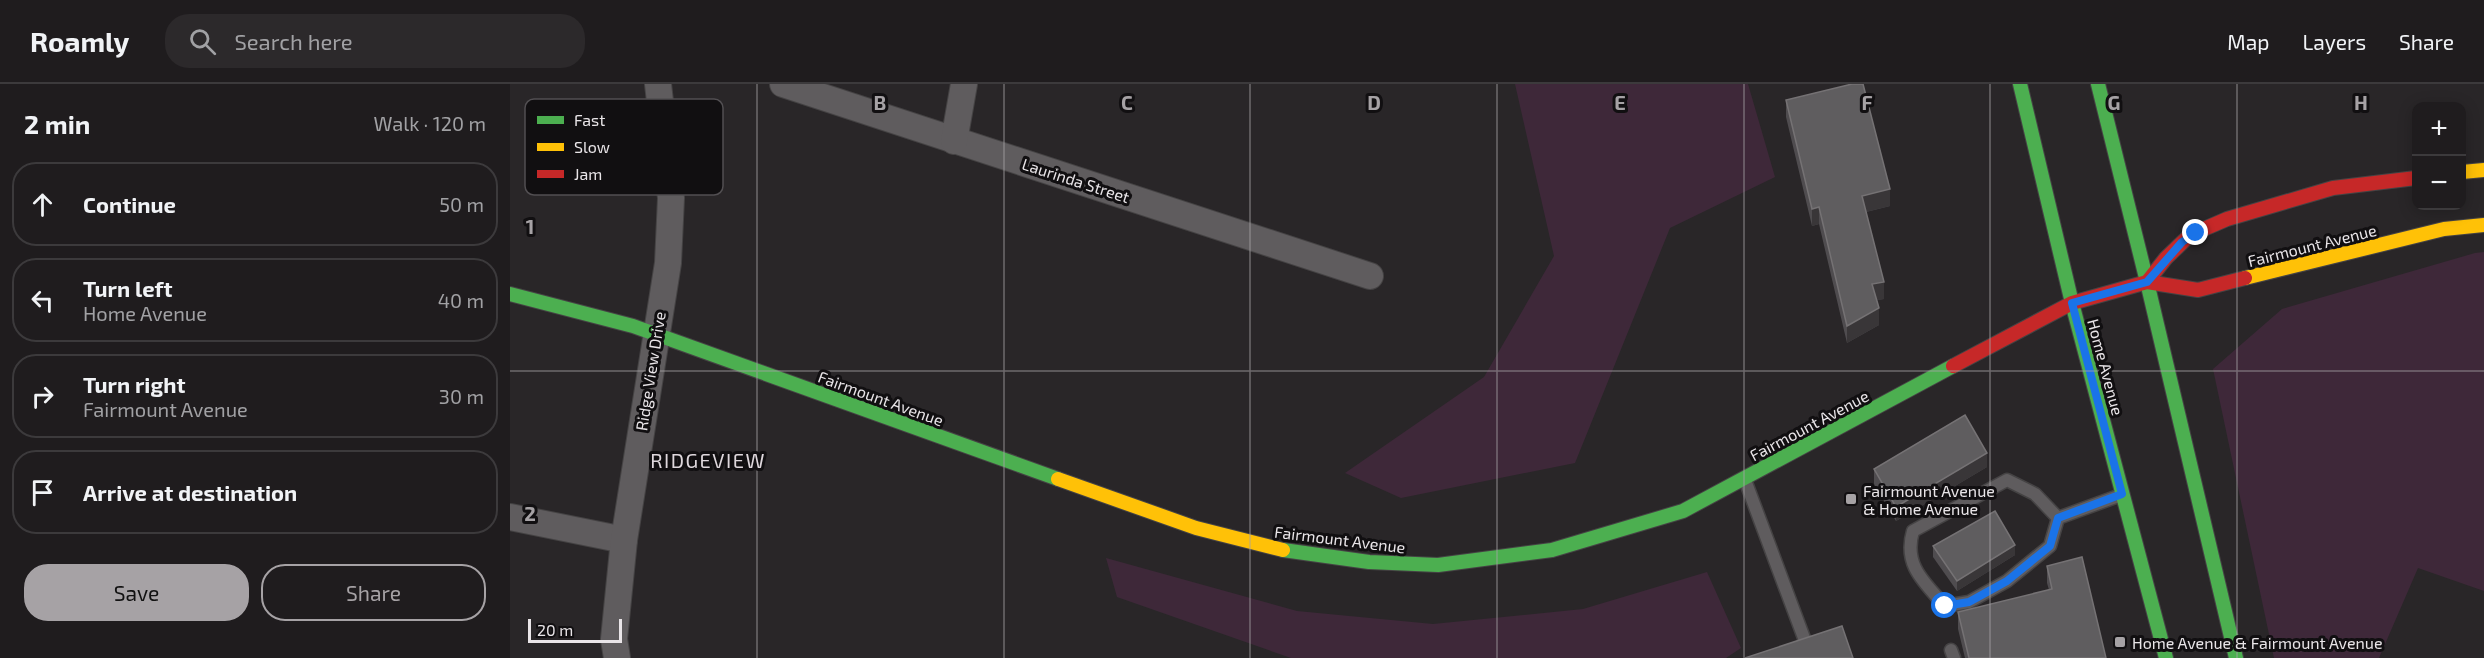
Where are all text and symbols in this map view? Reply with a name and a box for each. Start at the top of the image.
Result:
search box [165,14,585,68]
text: Roamly [30,24,129,58]
icon: search [186,25,219,58]
text: Search here [234,28,353,54]
text: Map [2227,29,2269,54]
text: Layers [2302,29,2366,54]
text: Share [2399,29,2454,54]
text: B [874,90,886,114]
text: C [1121,90,1133,114]
text: D [1367,90,1381,114]
text: E [1614,90,1626,114]
text: F [1861,90,1873,114]
text: G [2108,90,2120,114]
text: H [2354,90,2368,114]
legend [525,99,723,195]
map controls [2412,102,2466,210]
button: + [2412,102,2466,156]
text: 2 min [24,108,90,139]
text: Fast [574,110,605,129]
text: Walk · 120 m [374,111,486,135]
text: Slow [574,137,610,156]
street label: Laurinda Street [1020,154,1132,206]
button: − [2412,156,2466,210]
text: Jam [574,164,602,183]
icon: ahead [26,188,59,221]
text: Continue [83,191,176,217]
text: 50 m [439,192,484,216]
text: 1 [526,214,534,238]
route end [2182,219,2208,245]
street label: Fairmount Avenue [2246,220,2378,270]
text: Turn left [83,275,172,301]
icon: left [26,284,59,317]
text: 40 m [438,288,484,312]
text: Home Avenue [83,301,207,325]
street label: Ridge View Drive [631,310,669,432]
street label: Home Avenue [2084,317,2128,417]
street label: Fairmount Avenue [816,367,946,429]
text: Turn right [83,371,185,397]
icon: right [26,380,59,413]
text: 30 m [439,384,484,408]
street label: Fairmount Avenue [1746,386,1872,464]
text: Fairmount Avenue [83,397,248,421]
district label: RIDGEVIEW [650,448,766,472]
icon: arrive [26,476,59,509]
text: Arrive at destination [83,479,297,505]
place label: Fairmount Avenue & Home Avenue [1863,481,1995,518]
marker: Fairmount Avenue & Home Avenue [1844,492,1858,506]
text: 2 [524,501,536,525]
street label: Fairmount Avenue [1273,522,1407,556]
button: Save [24,564,249,621]
button: Share [261,564,486,621]
route start [1931,592,1957,618]
scale bar [528,616,622,644]
text: 20 m [537,620,573,639]
place label: Home Avenue & Fairmount Avenue [2132,633,2383,652]
marker: Home Avenue & Fairmount Avenue [2113,635,2127,649]

